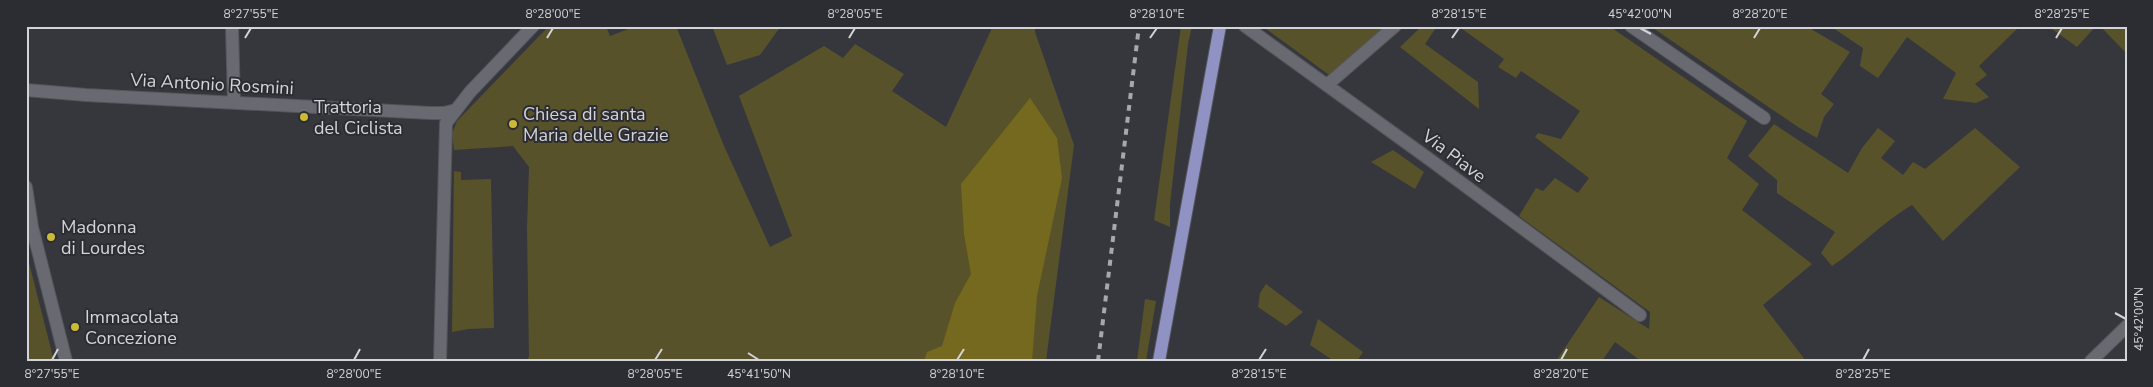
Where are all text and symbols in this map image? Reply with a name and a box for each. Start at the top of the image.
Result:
text: 8°27'55"E [224,6,278,22]
text: 8°28'00"E [526,6,580,22]
text: 8°28'05"E [828,6,882,22]
text: 8°28'10"E [1130,6,1184,22]
text: 8°28'15"E [1432,6,1486,22]
text: 45°42'00"N [1608,6,1672,22]
text: 8°28'20"E [1733,6,1787,22]
text: 8°28'25"E [2035,6,2089,22]
street label: Via Antonio Rosmini [129,68,294,100]
place label: Trattoria del Ciclista [314,95,403,140]
place label: Chiesa di santa Maria delle Grazie [523,102,669,147]
marker: Trattoria del Ciclista [298,111,310,123]
marker: Chiesa di santa Maria delle Grazie [507,118,519,130]
street label: Via Piave [1416,123,1491,188]
place label: Madonna di Lourdes [61,215,145,260]
marker: Madonna di Lourdes [45,231,57,243]
text: 45°42'00"N [2131,287,2147,351]
place label: Immacolata Concezione [85,305,179,350]
marker: Immacolata Concezione [69,321,81,333]
text: 8°27'55"E [25,366,79,382]
text: 8°28'00"E [327,366,381,382]
text: 8°28'05"E [628,366,682,382]
text: 45°41'50"N [727,366,791,382]
text: 8°28'10"E [930,366,984,382]
text: 8°28'15"E [1232,366,1286,382]
text: 8°28'20"E [1534,366,1588,382]
text: 8°28'25"E [1836,366,1890,382]

